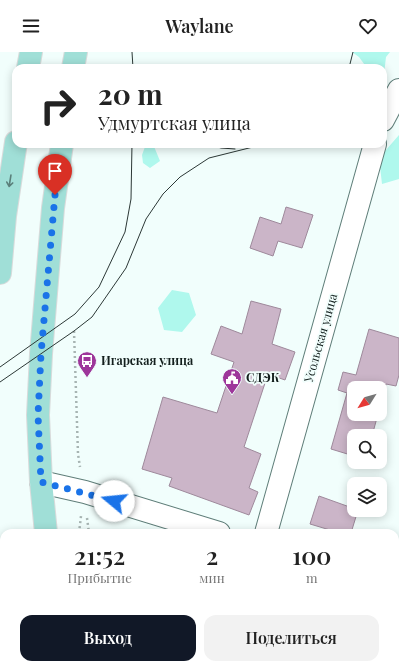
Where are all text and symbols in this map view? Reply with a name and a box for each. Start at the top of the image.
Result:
text: Waylane [165,14,234,38]
icon: menu [20,15,42,37]
icon: heart [357,15,379,37]
text: 20 m [98,75,163,112]
icon: right [32,80,84,132]
text: Удмуртская улица [98,111,251,135]
pin [38,154,72,195]
icon: arrive [44,160,66,182]
one-way arrow [6,174,14,187]
street label: Усольская улица [299,291,340,385]
bus stop icon: Игарская улица [76,350,98,378]
place label: Игарская улица [101,352,194,368]
public building icon: СДЭК [221,367,243,395]
place label: СДЭК [246,369,280,385]
north arrow [347,381,387,421]
map controls [347,381,387,517]
button: search [347,429,387,469]
button: layers [347,477,387,517]
position arrow [93,480,135,522]
text: 21:52 [74,539,125,571]
text: 2 [206,539,218,571]
text: 100 [292,539,331,571]
text: Прибытие [68,569,132,586]
text: мин [199,569,225,586]
text: m [306,569,318,586]
button: Выход [20,615,196,661]
button: Поделиться [204,615,379,661]

